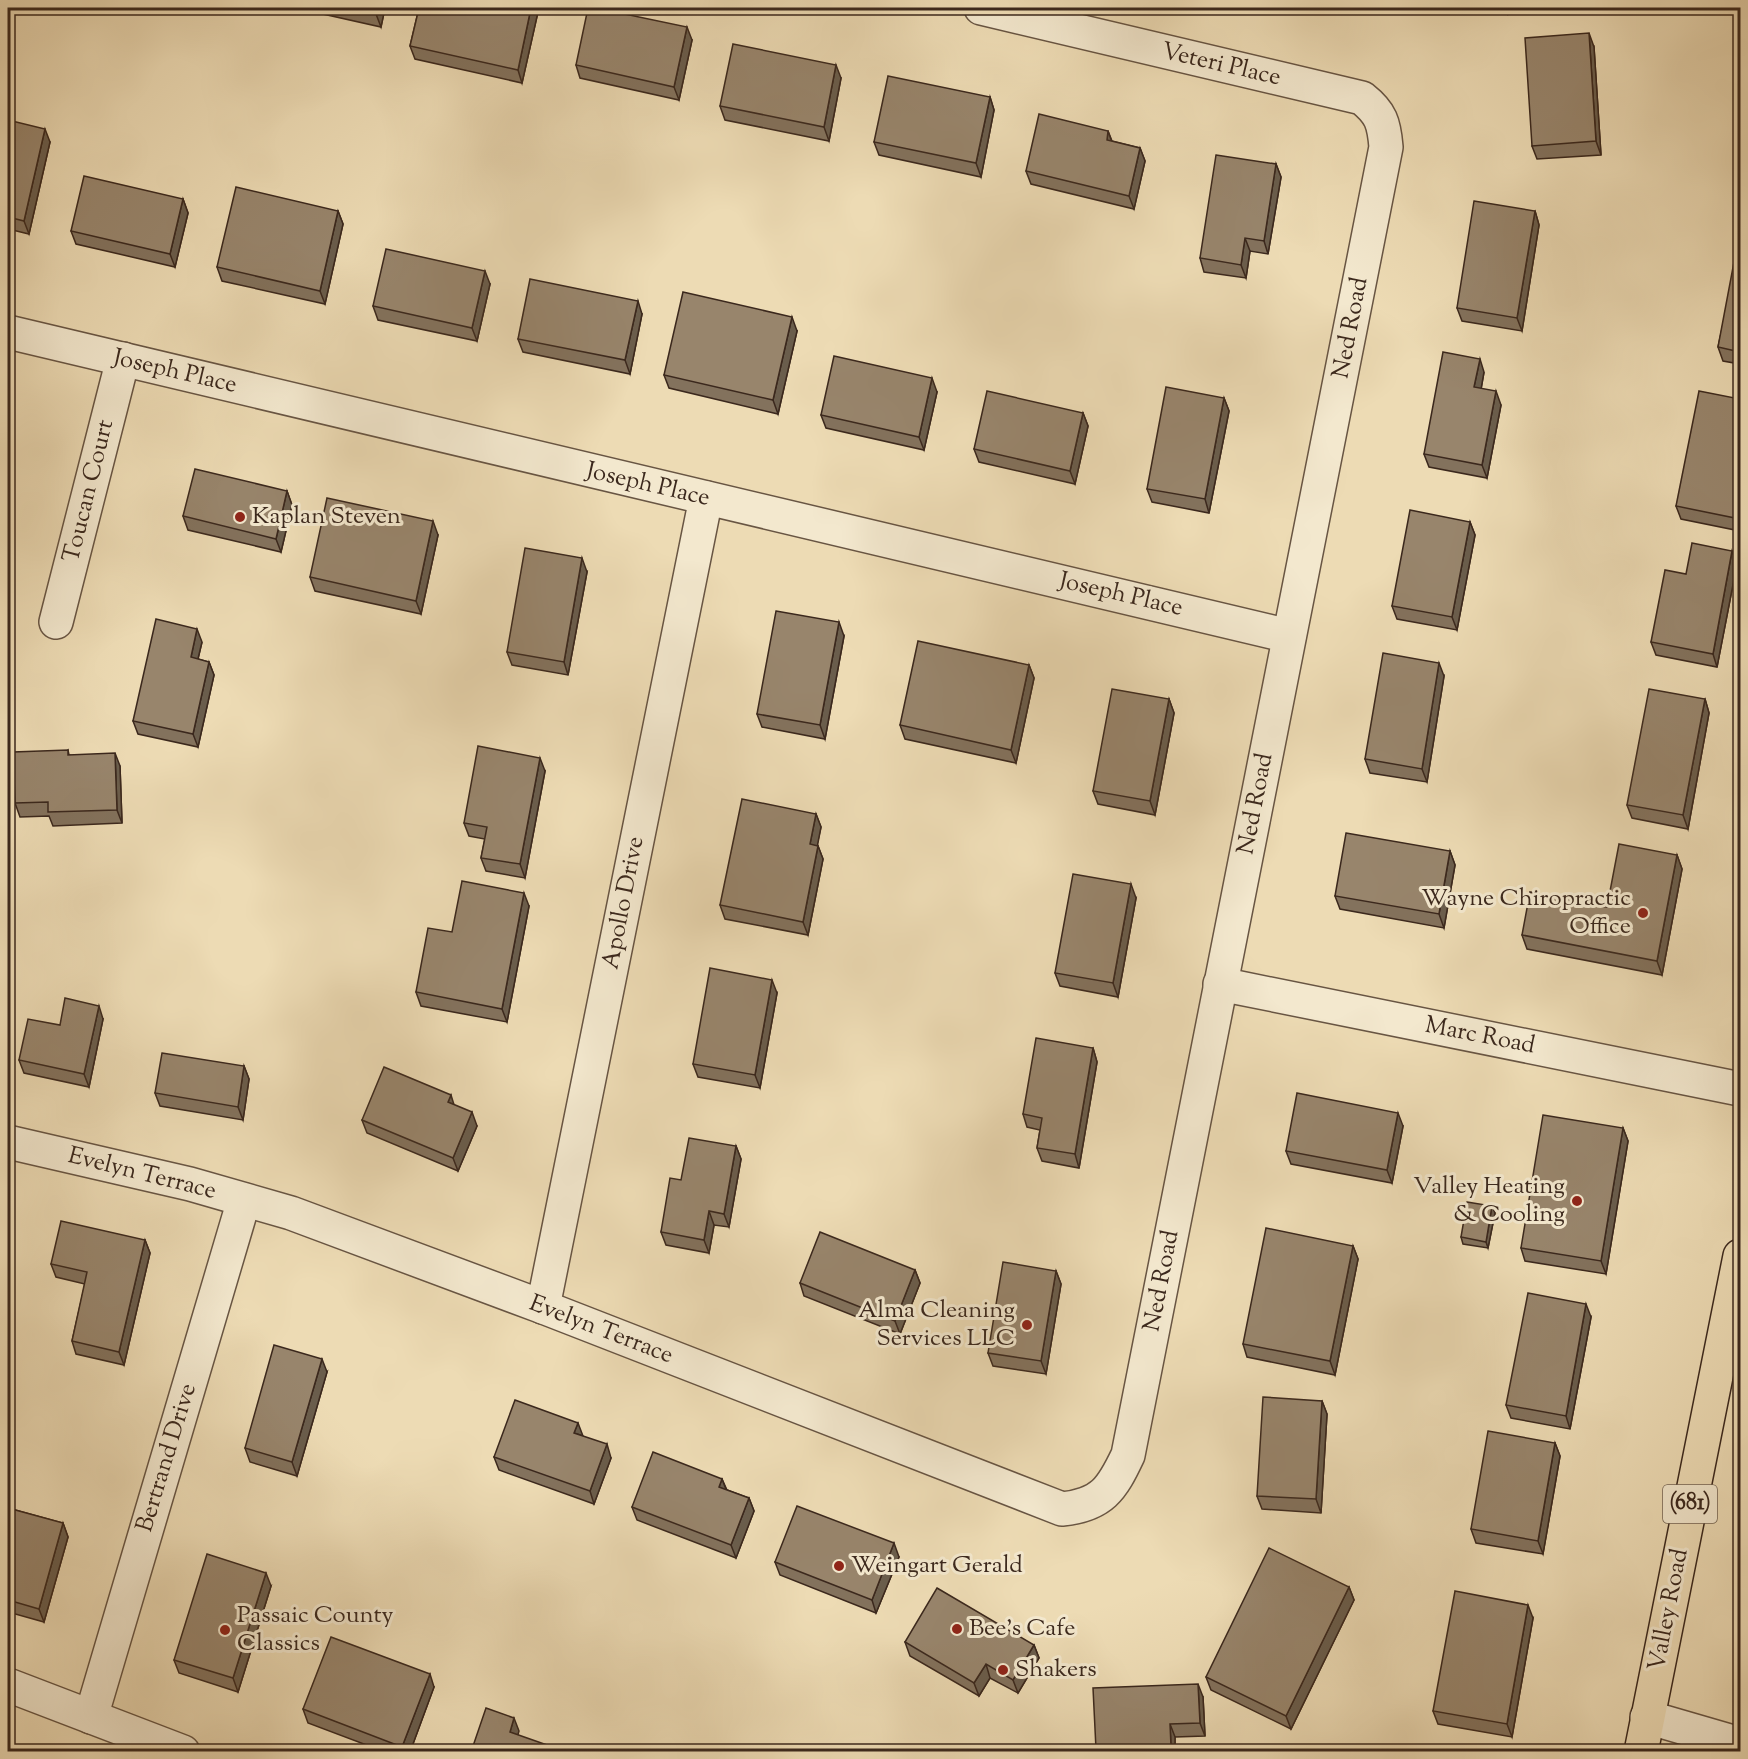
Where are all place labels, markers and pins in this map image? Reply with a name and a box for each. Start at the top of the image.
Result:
place label: Kaplan Steven [252,500,401,534]
marker: Kaplan Steven [233,510,247,524]
place label: Wayne Chiropractic Office [1421,882,1631,944]
marker: Wayne Chiropractic Office [1636,906,1650,920]
place label: Valley Heating & Cooling [1413,1170,1565,1232]
marker: Valley Heating & Cooling [1570,1194,1584,1208]
place label: Alma Cleaning Services LLC [858,1294,1015,1356]
marker: Alma Cleaning Services LLC [1020,1318,1034,1332]
place label: Weingart Gerald [851,1549,1023,1583]
marker: Weingart Gerald [832,1559,846,1573]
place label: Passaic County Classics [237,1599,394,1661]
place label: Bee's Cafe [969,1612,1075,1646]
marker: Bee's Cafe [950,1622,964,1636]
marker: Passaic County Classics [218,1623,232,1637]
place label: Shakers [1015,1653,1097,1687]
marker: Shakers [996,1663,1010,1677]

